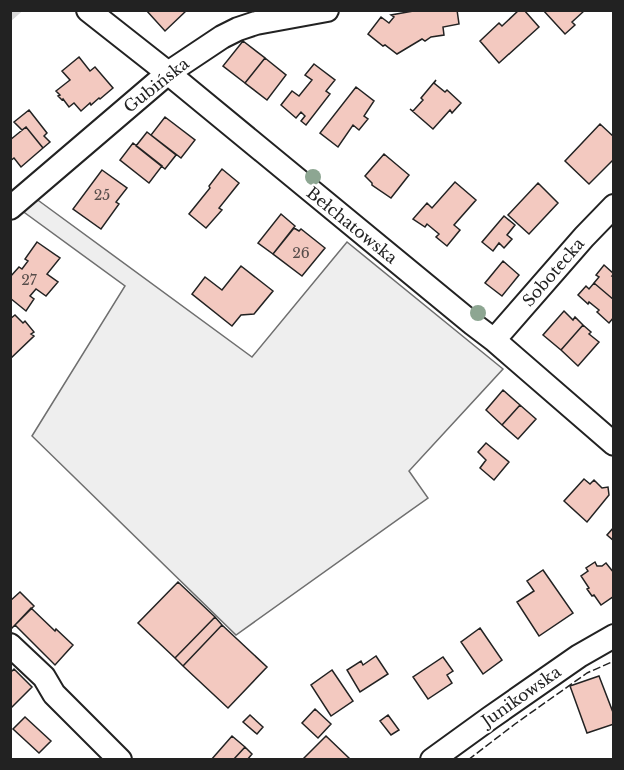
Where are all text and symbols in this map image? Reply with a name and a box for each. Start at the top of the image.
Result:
street label: Gubińska [119,53,193,117]
street label: Bełchatowska [303,182,401,268]
house number: 25 [94,186,110,204]
street label: Sobotecka [518,234,588,310]
house number: 26 [292,244,310,262]
house number: 27 [21,271,38,289]
street label: Junikowska [476,661,565,732]

